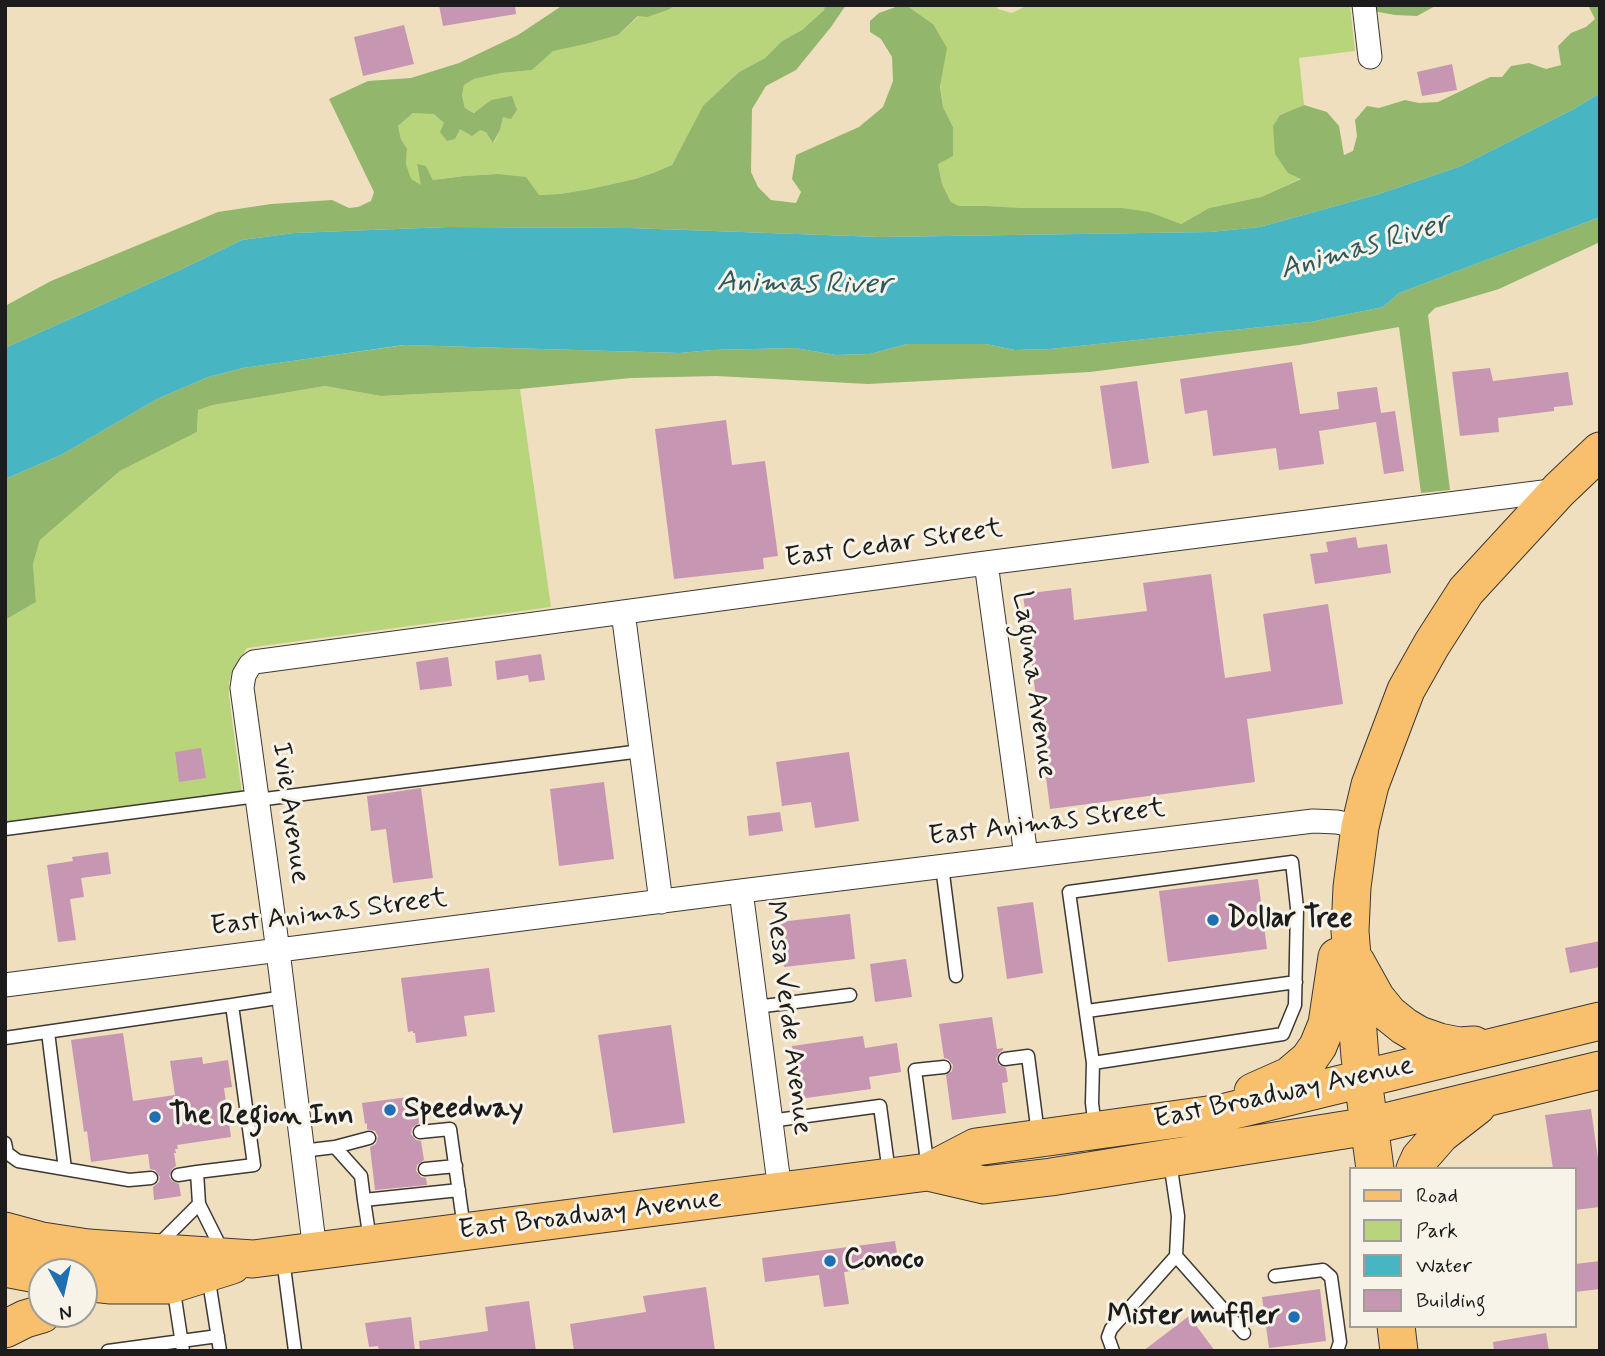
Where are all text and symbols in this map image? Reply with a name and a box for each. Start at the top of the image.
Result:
water label: Animas River [1276,207,1454,289]
water label: Animas River [716,265,892,305]
street label: East Cedar Street [783,513,1005,577]
street label: Laguna Avenue [1003,589,1063,781]
street label: Ivie Avenue [262,740,316,886]
street label: East Animas Street [927,793,1167,855]
street label: East Animas Street [209,883,449,945]
street label: Mesa Verde Avenue [756,899,818,1137]
place label: Dollar Tree [1227,903,1353,937]
marker: Dollar Tree [1205,912,1221,928]
street label: East Broadway Avenue [1151,1050,1417,1138]
place label: Speedway [404,1093,523,1127]
place label: The Region Inn [169,1100,354,1134]
marker: Speedway [382,1102,398,1118]
marker: The Region Inn [147,1109,163,1125]
legend [1350,1167,1577,1328]
text: Road [1416,1182,1458,1210]
street label: East Broadway Avenue [457,1183,723,1249]
text: Park [1416,1217,1458,1245]
place label: Conoco [844,1244,924,1278]
text: Water [1416,1252,1472,1280]
marker: Conoco [822,1253,838,1269]
north arrow [28,1258,98,1328]
text: Building [1416,1287,1486,1315]
text: N [58,1299,74,1326]
place label: Mister muffler [1107,1300,1280,1334]
marker: Mister muffler [1286,1309,1302,1325]

